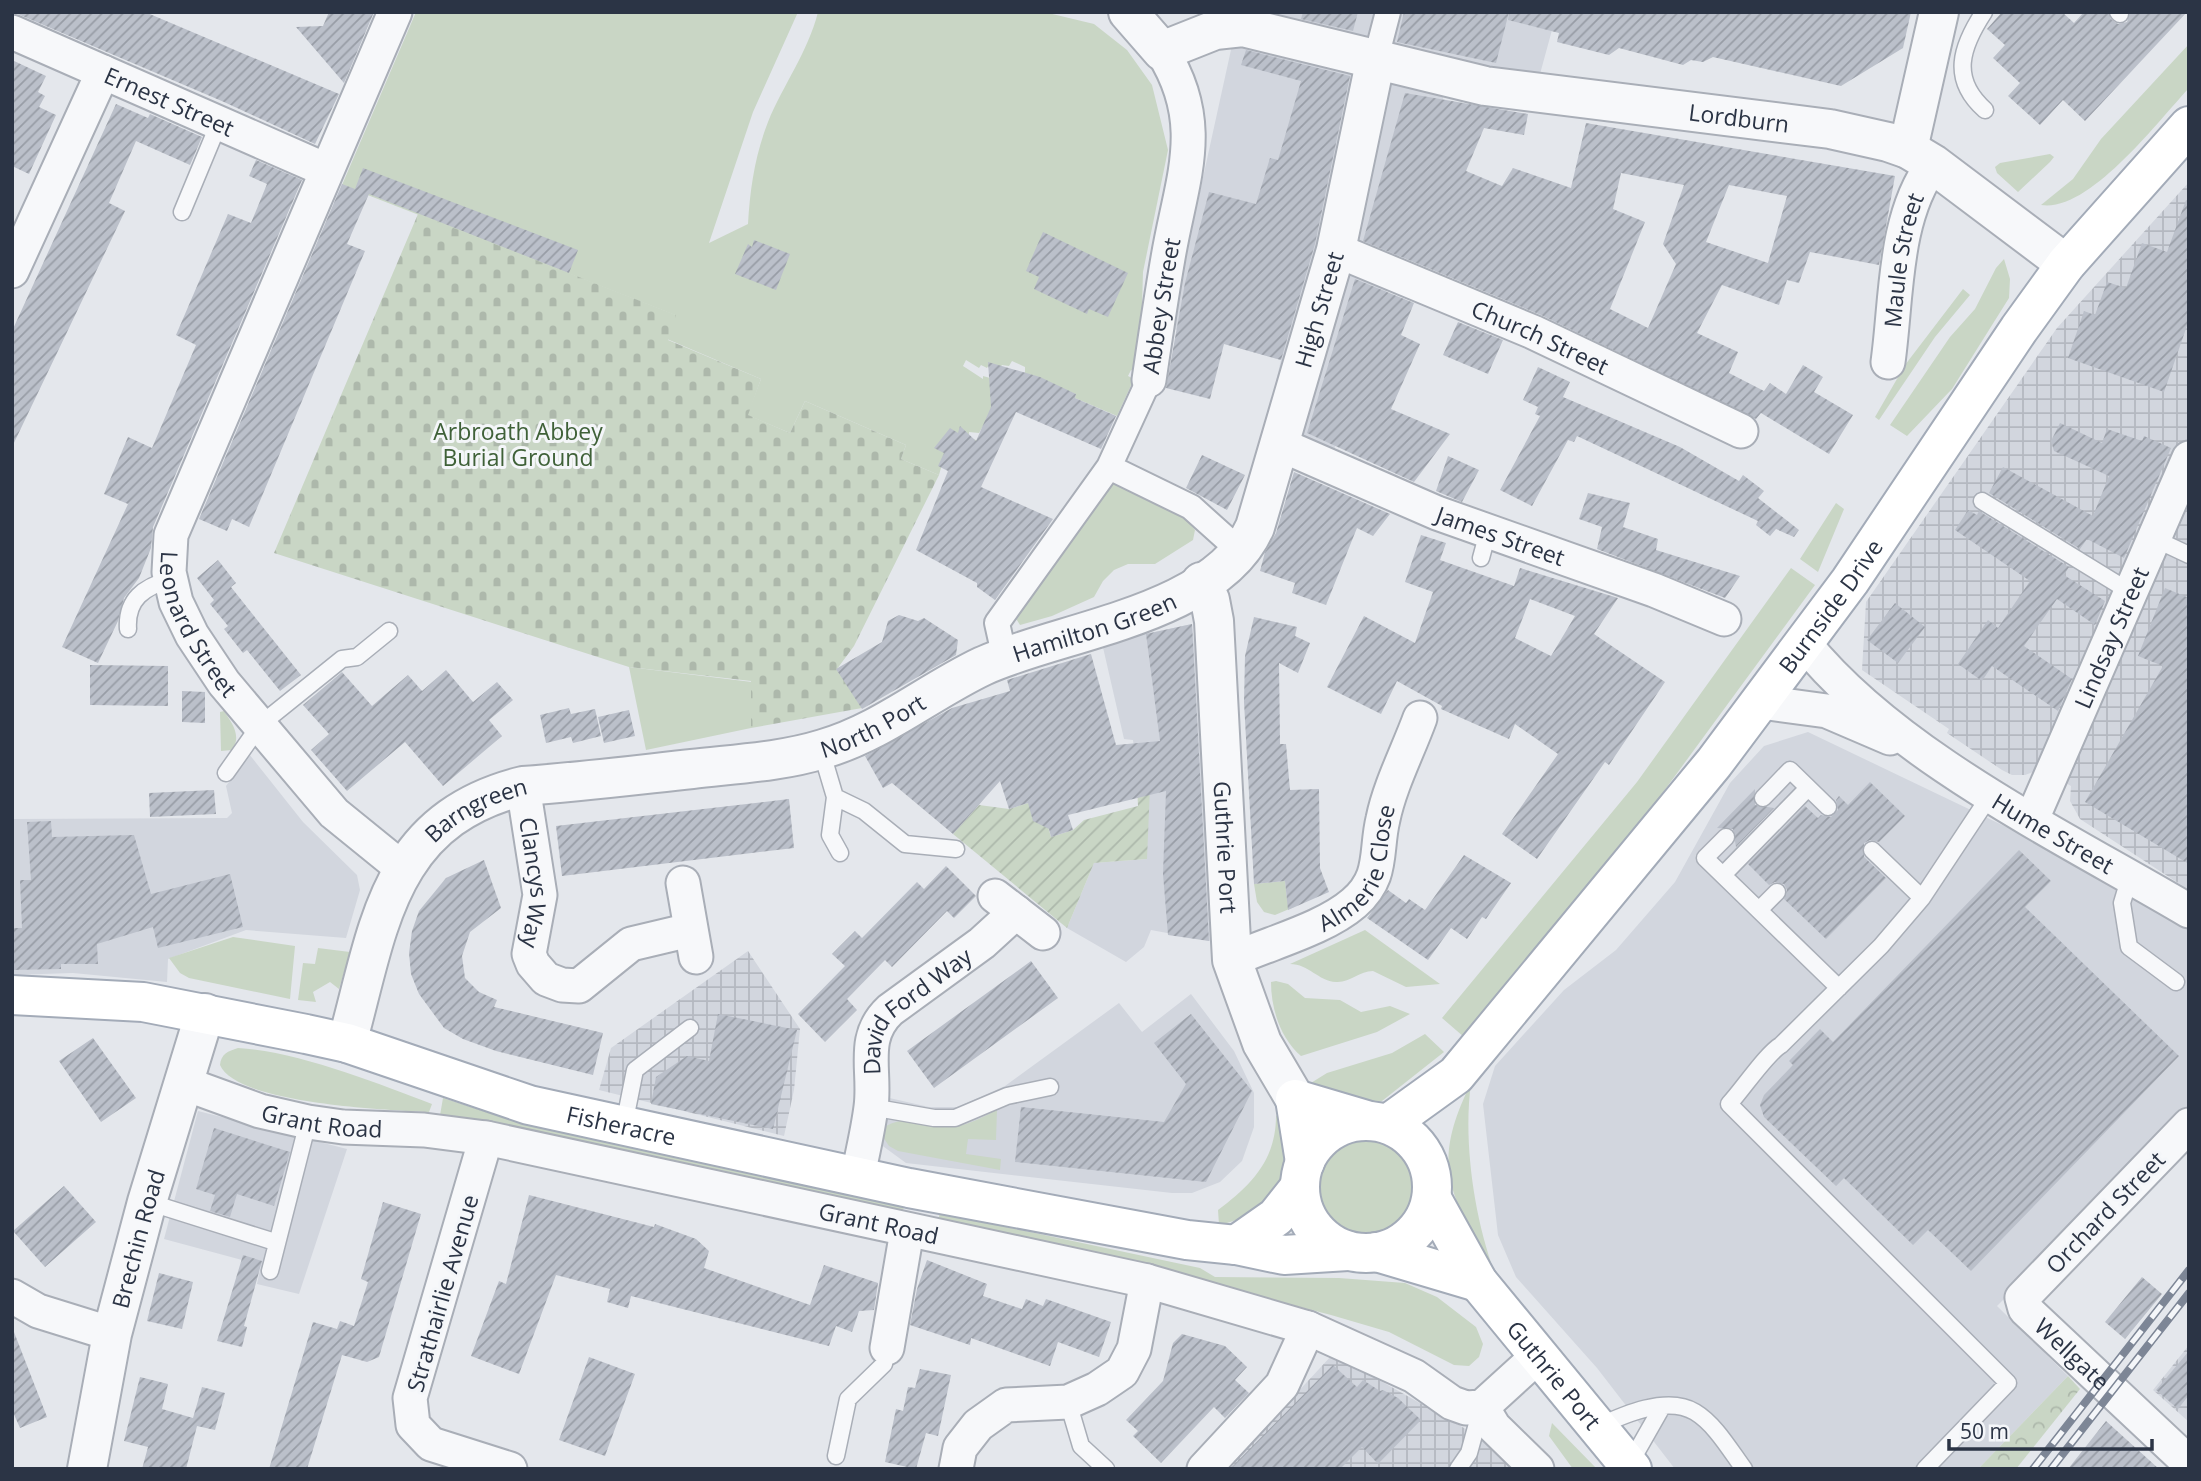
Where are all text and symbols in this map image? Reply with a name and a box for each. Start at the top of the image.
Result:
street label: Ernest Street [100,59,239,144]
street label: Lordburn [1687,96,1791,140]
street label: Maule Street [1876,188,1931,329]
street label: Abbey Street [1134,235,1187,376]
street label: High Street [1286,248,1351,371]
street label: Church Street [1467,292,1614,382]
park label: Arbroath Abbey Burial Ground [433,415,603,473]
street label: James Street [1430,497,1569,573]
street label: Burnside Drive [1771,533,1890,680]
street label: Leonard Street [153,550,245,704]
street label: Lindsay Street [2066,562,2156,713]
street label: Hamilton Green [1008,584,1182,669]
street label: North Port [816,686,931,765]
street label: Barngreen [417,770,531,849]
street label: Guthrie Port [1207,780,1246,914]
street label: Hume Street [1986,785,2120,881]
street label: Almerie Close [1312,801,1402,939]
street label: Clancys Way [512,815,556,951]
street label: David Ford Way [855,940,978,1075]
street label: Grant Road [258,1096,383,1144]
street label: Fisheracre [564,1098,679,1153]
street label: Orchard Street [2038,1144,2172,1280]
street label: Brechin Road [103,1165,172,1312]
street label: Strathairlie Avenue [399,1191,485,1395]
street label: Grant Road [816,1194,942,1252]
street label: Wellgate [2028,1310,2117,1397]
street label: Guthrie Port [1500,1313,1609,1436]
scale bar [1949,1408,2152,1452]
text: 50 m [1960,1417,2009,1445]

